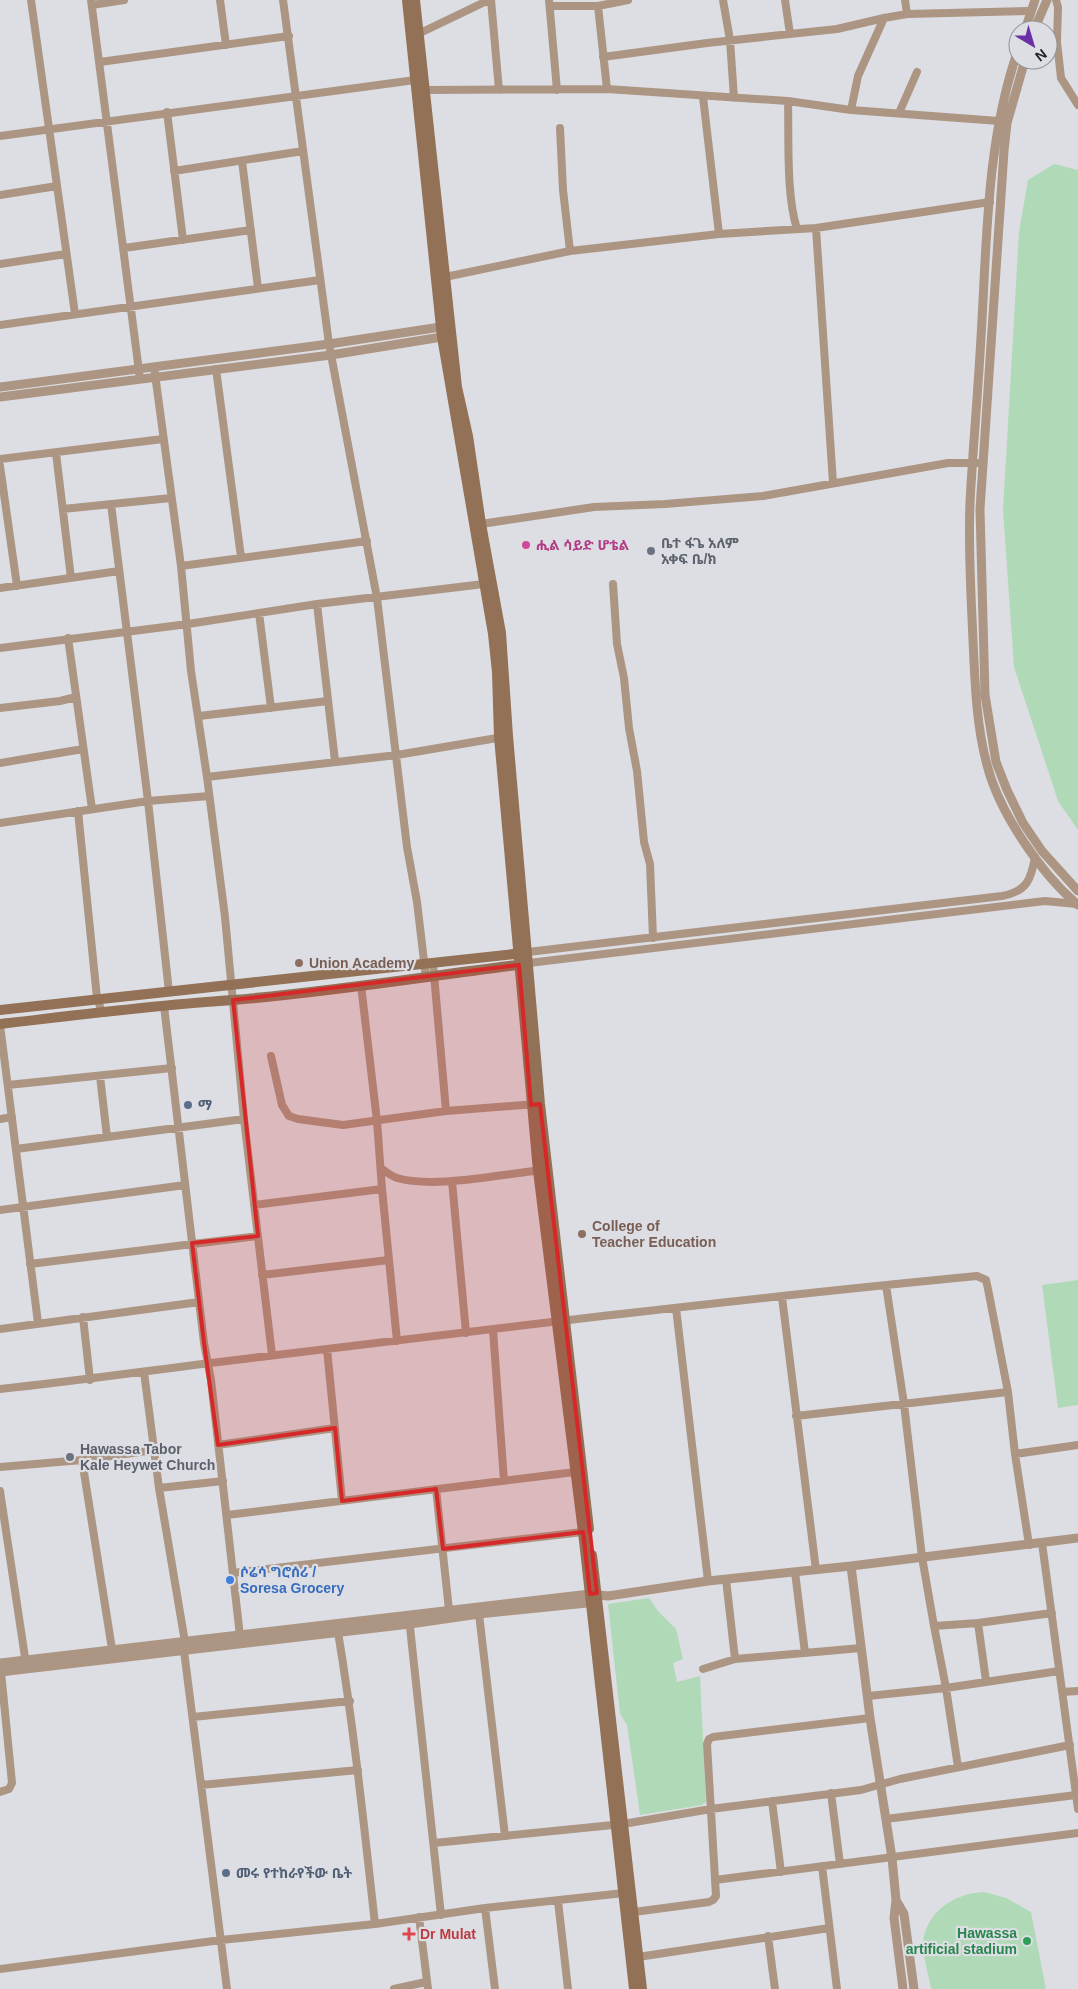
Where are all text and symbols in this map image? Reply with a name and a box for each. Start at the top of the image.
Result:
north arrow [1008,20,1058,70]
text: N [1032,46,1050,65]
place label: ቤተ ፋጌ አለም አቀፍ ቤ/ክ [661,535,739,567]
place label: ሒል ሳይድ ሆቴል [536,537,630,553]
marker: ሒል ሳይድ ሆቴል [520,539,532,551]
marker: ቤተ ፋጌ አለም አቀፍ ቤ/ክ [645,545,657,557]
place label: Union Academy [309,955,414,971]
marker: Union Academy [293,957,305,969]
place label: ማ [198,1097,212,1113]
marker: ማ [182,1099,194,1111]
place label: College of Teacher Education [592,1218,716,1250]
marker: College of Teacher Education [576,1228,588,1240]
place label: Hawassa Tabor Kale Heywet Church [80,1441,215,1473]
marker: Hawassa Tabor Kale Heywet Church [64,1451,76,1463]
place label: ሶሬሳ ግሮሰሪ / Soresa Grocery [240,1564,344,1596]
marker: ሶሬሳ ግሮሰሪ / Soresa Grocery [224,1574,236,1586]
place label: መሩ የተከራየችው ቤት [236,1865,352,1881]
marker: መሩ የተከራየችው ቤት [220,1867,232,1879]
place label: Hawassa artificial stadium [906,1925,1017,1957]
place label: Dr Mulat [420,1926,476,1942]
marker: Dr Mulat [402,1927,416,1941]
marker: Hawassa artificial stadium [1021,1935,1033,1947]

